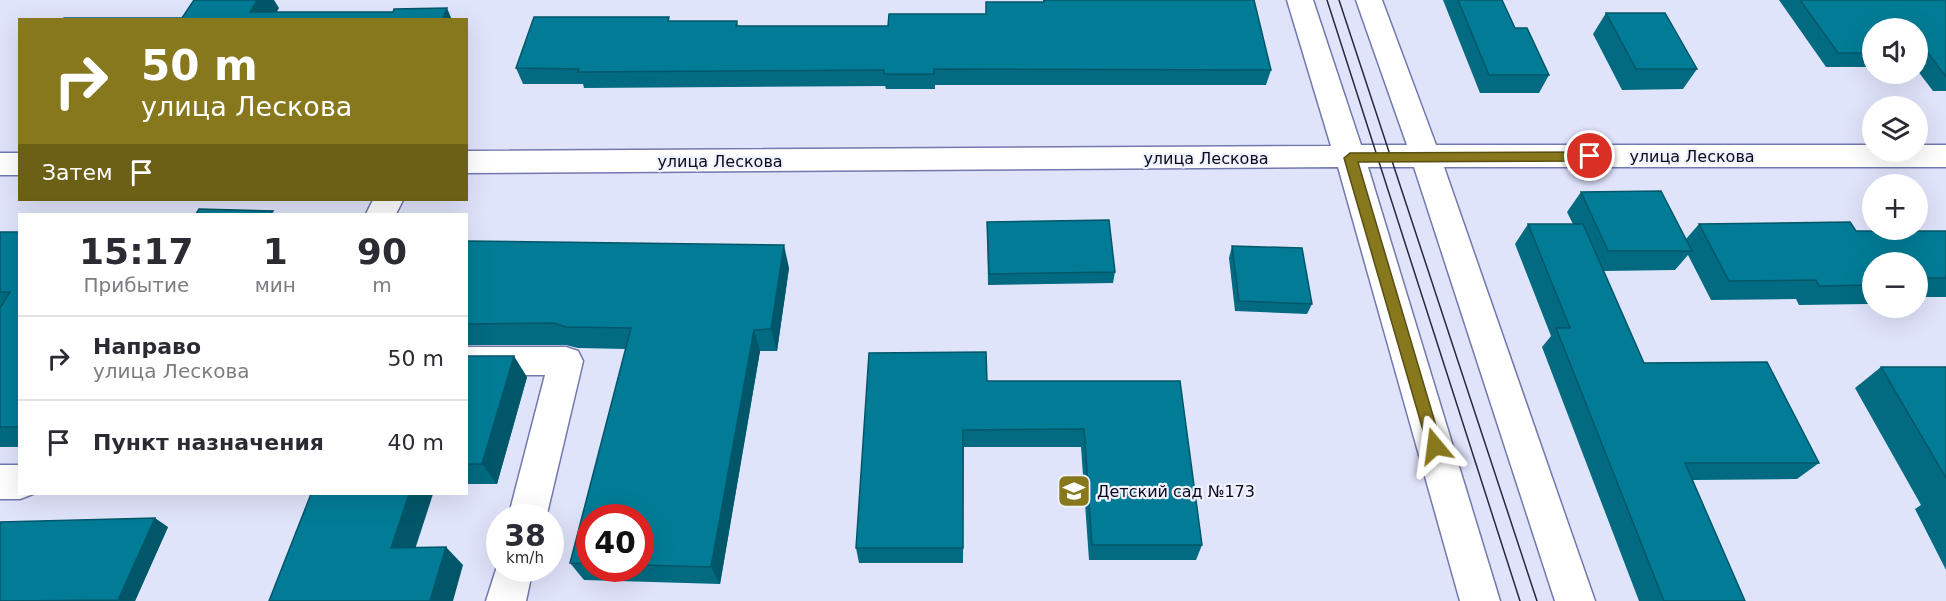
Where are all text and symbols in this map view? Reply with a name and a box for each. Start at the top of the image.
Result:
map controls [1862,18,1928,318]
button: sound [1862,18,1928,84]
text: 50 m [141,41,258,90]
icon: right [42,42,120,120]
text: улица Лескова [141,91,352,122]
button: layers [1862,96,1928,162]
pin [1564,130,1615,181]
icon: arrive [1573,139,1606,172]
street label: улица Лескова [1629,147,1755,166]
street label: улица Лескова [1143,149,1269,168]
street label: улица Лескова [657,152,783,171]
icon: arrive [125,156,158,189]
text: Затем [42,160,113,185]
button: + [1862,174,1928,240]
text: 15:17 [79,231,194,272]
text: 1 [263,231,288,272]
text: 90 [357,231,407,272]
button: − [1862,252,1928,318]
text: Прибытие [83,273,189,297]
text: мин [255,273,296,297]
text: m [372,273,392,297]
text: Направо [93,334,201,359]
icon: right [42,342,75,375]
text: 50 m [388,346,444,371]
text: улица Лескова [93,359,250,383]
position arrow [1403,414,1467,478]
icon: arrive [42,426,75,459]
text: Пункт назначения [93,430,324,455]
text: 40 m [388,430,444,455]
school or university icon: Детский сад №173 [1056,473,1092,509]
place label: Детский сад №173 [1097,482,1255,501]
speed limit sign: 40 [576,504,654,582]
text: 38 [504,518,546,553]
text: km/h [506,549,544,567]

